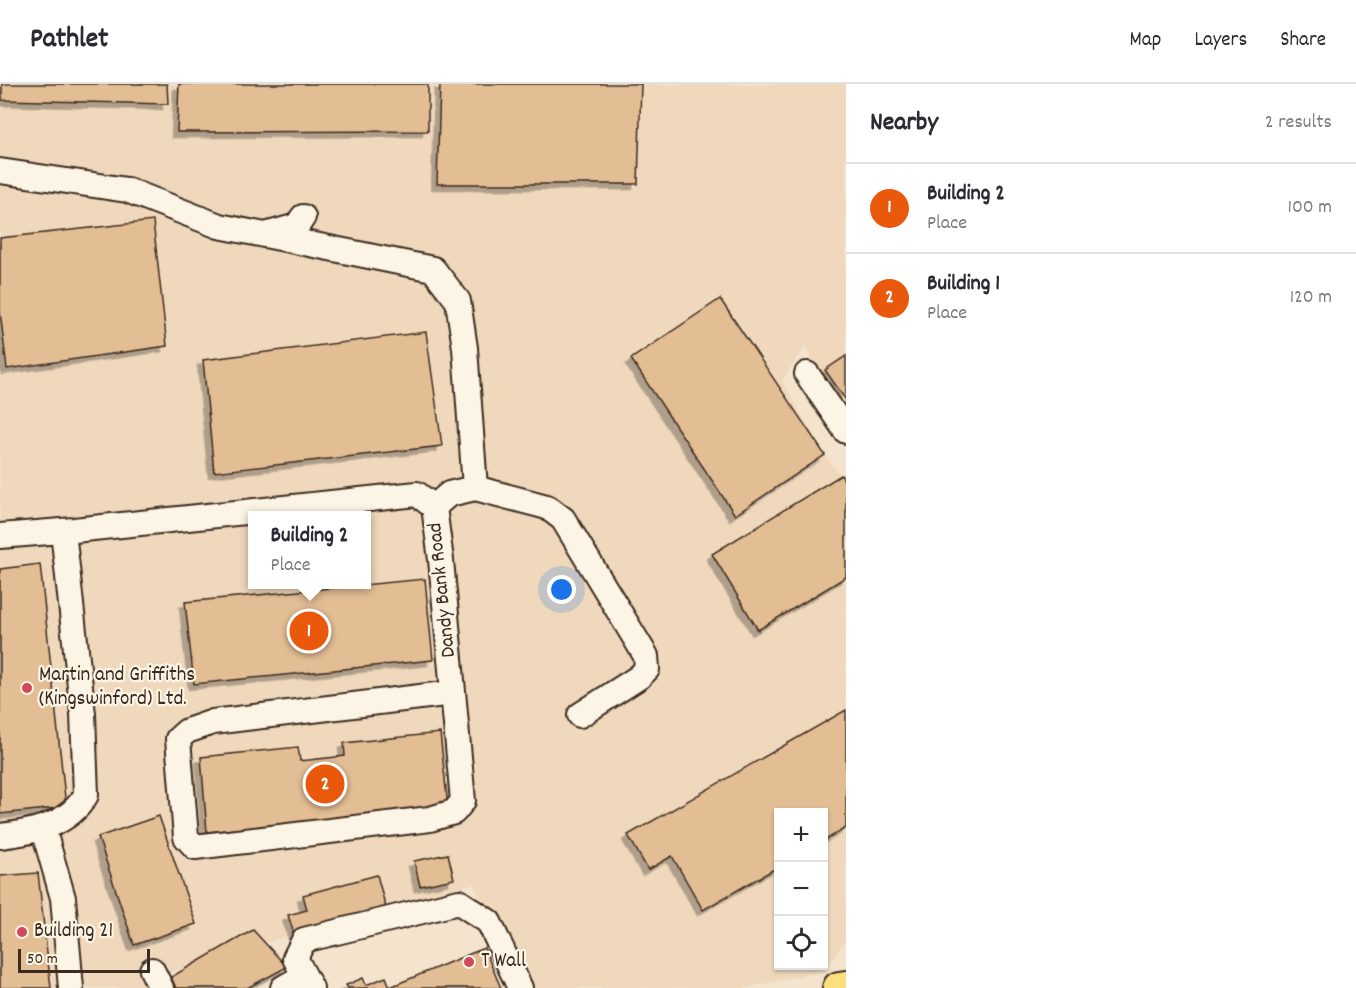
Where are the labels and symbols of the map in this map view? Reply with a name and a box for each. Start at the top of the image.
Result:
street label: Dandy Bank Road [421,521,465,659]
your location [547,575,576,604]
pin: 1 [290,608,328,654]
place label: Martin and Griffiths (Kingswinford) Ltd. [39,661,195,715]
marker: Martin and Griffiths (Kingswinford) Ltd. [20,681,34,695]
pin: 2 [306,762,344,806]
place label: Building 21 [34,917,113,947]
marker: Building 21 [15,925,29,939]
scale bar [18,946,150,974]
place label: T Wall [481,947,526,977]
marker: T Wall [462,955,476,969]

